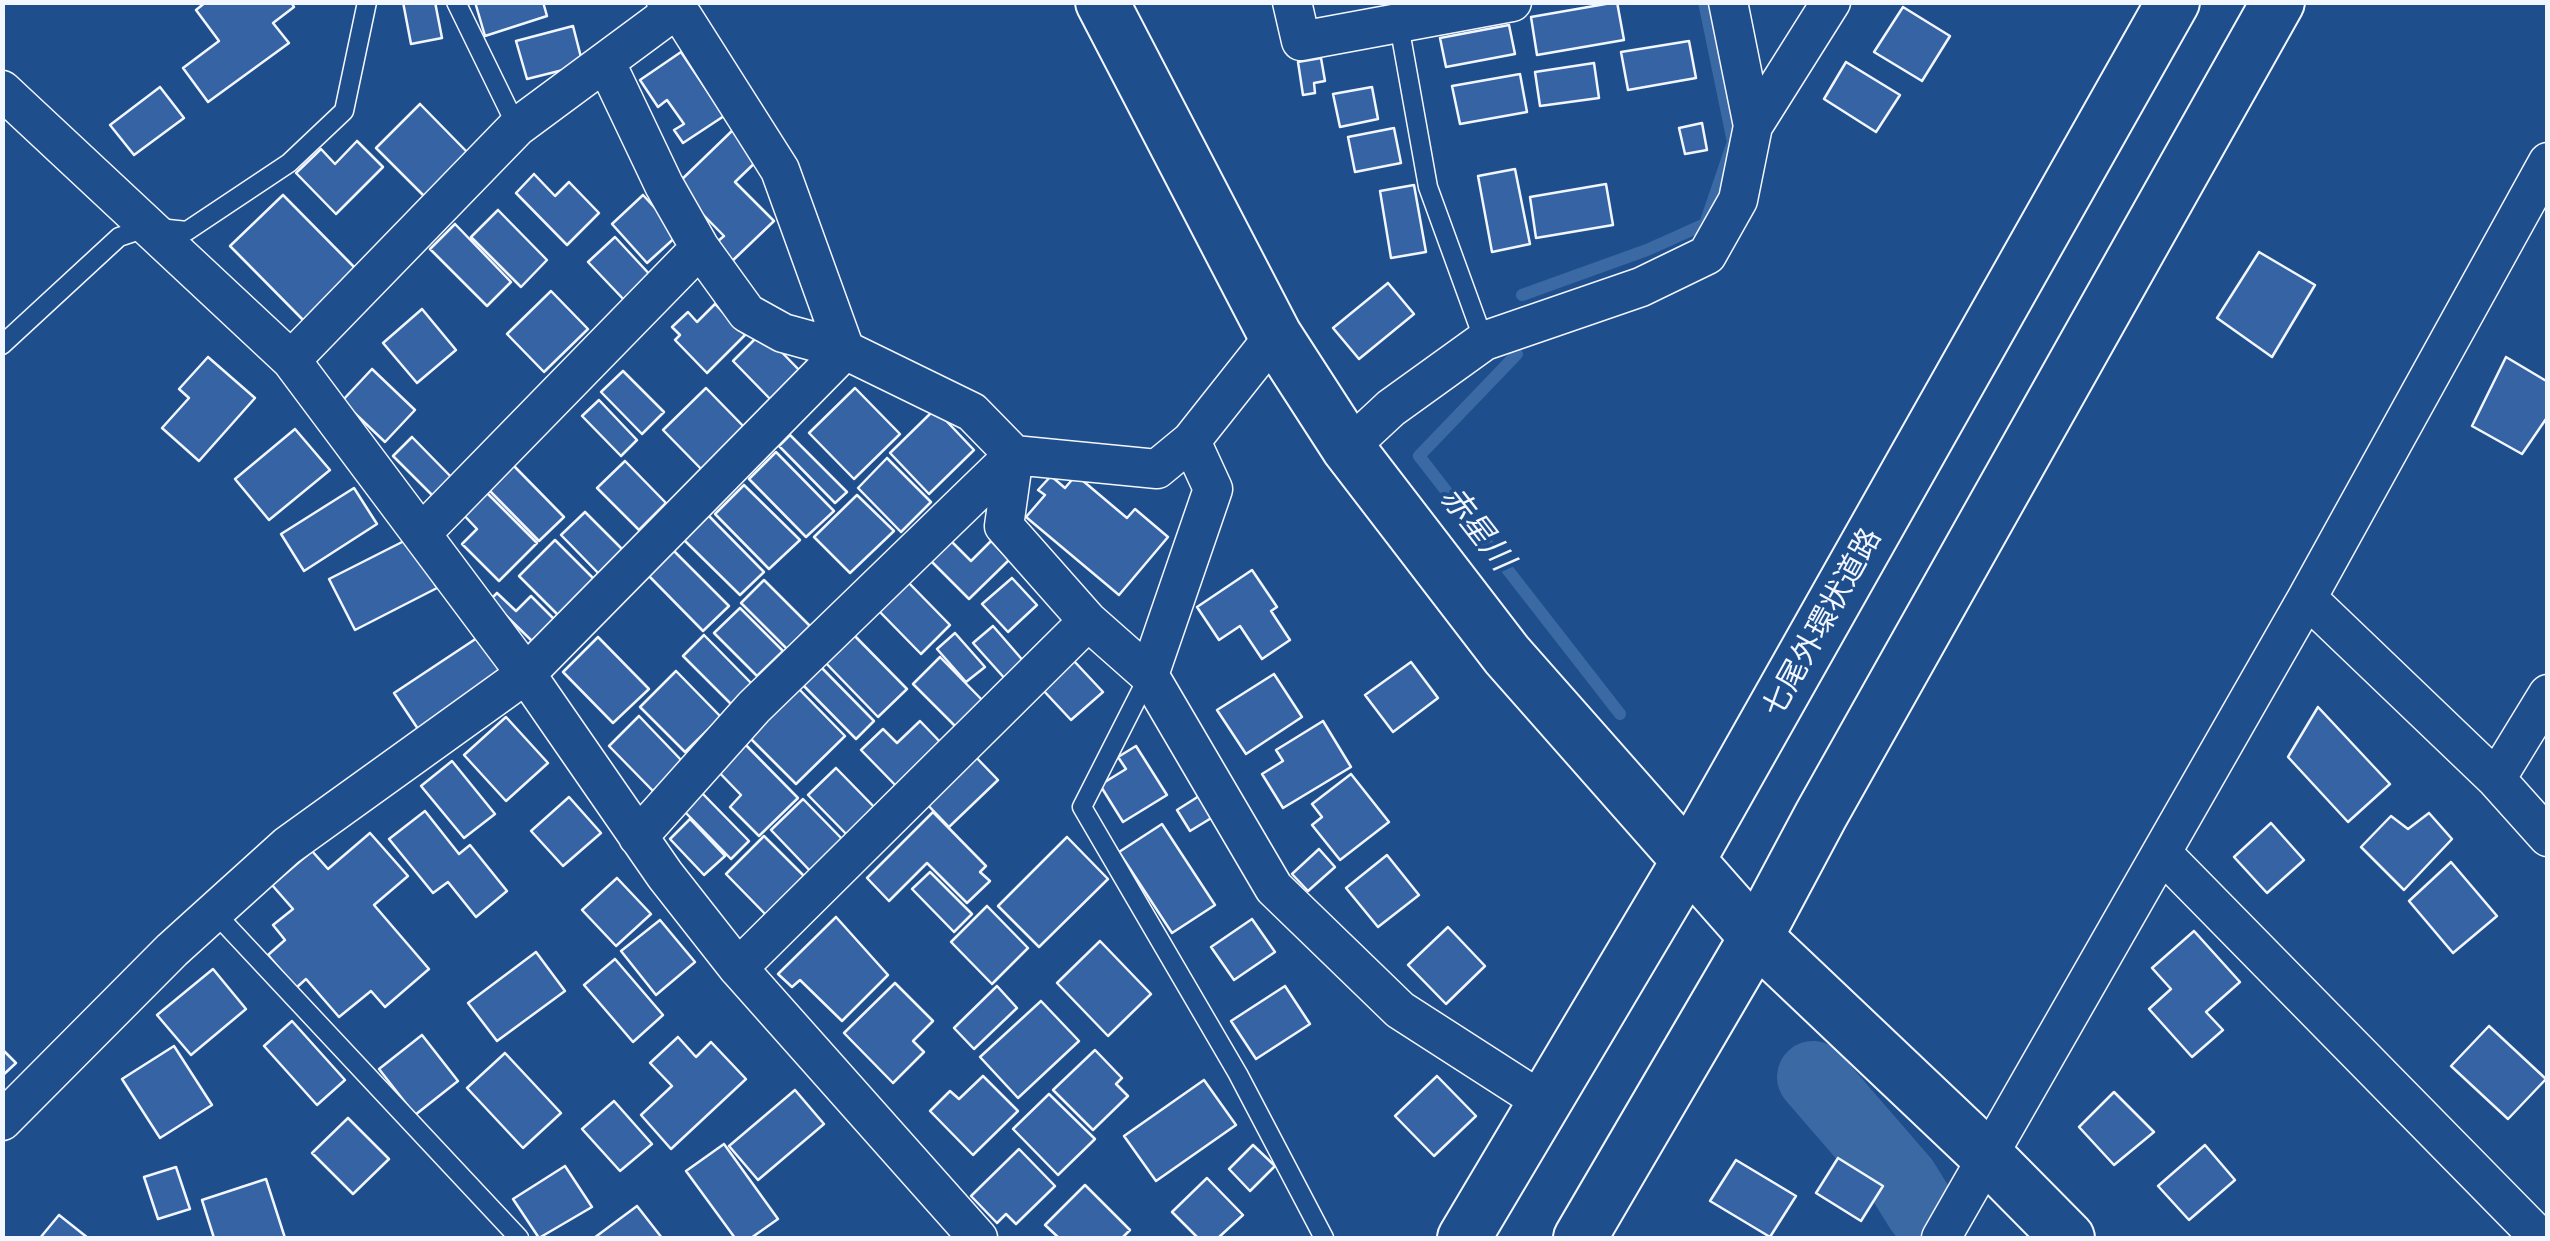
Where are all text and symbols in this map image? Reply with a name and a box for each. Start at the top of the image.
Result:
water label: 赤星川 [1431,479,1521,579]
street label: 七尾外環状道路 [1756,522,1890,724]

